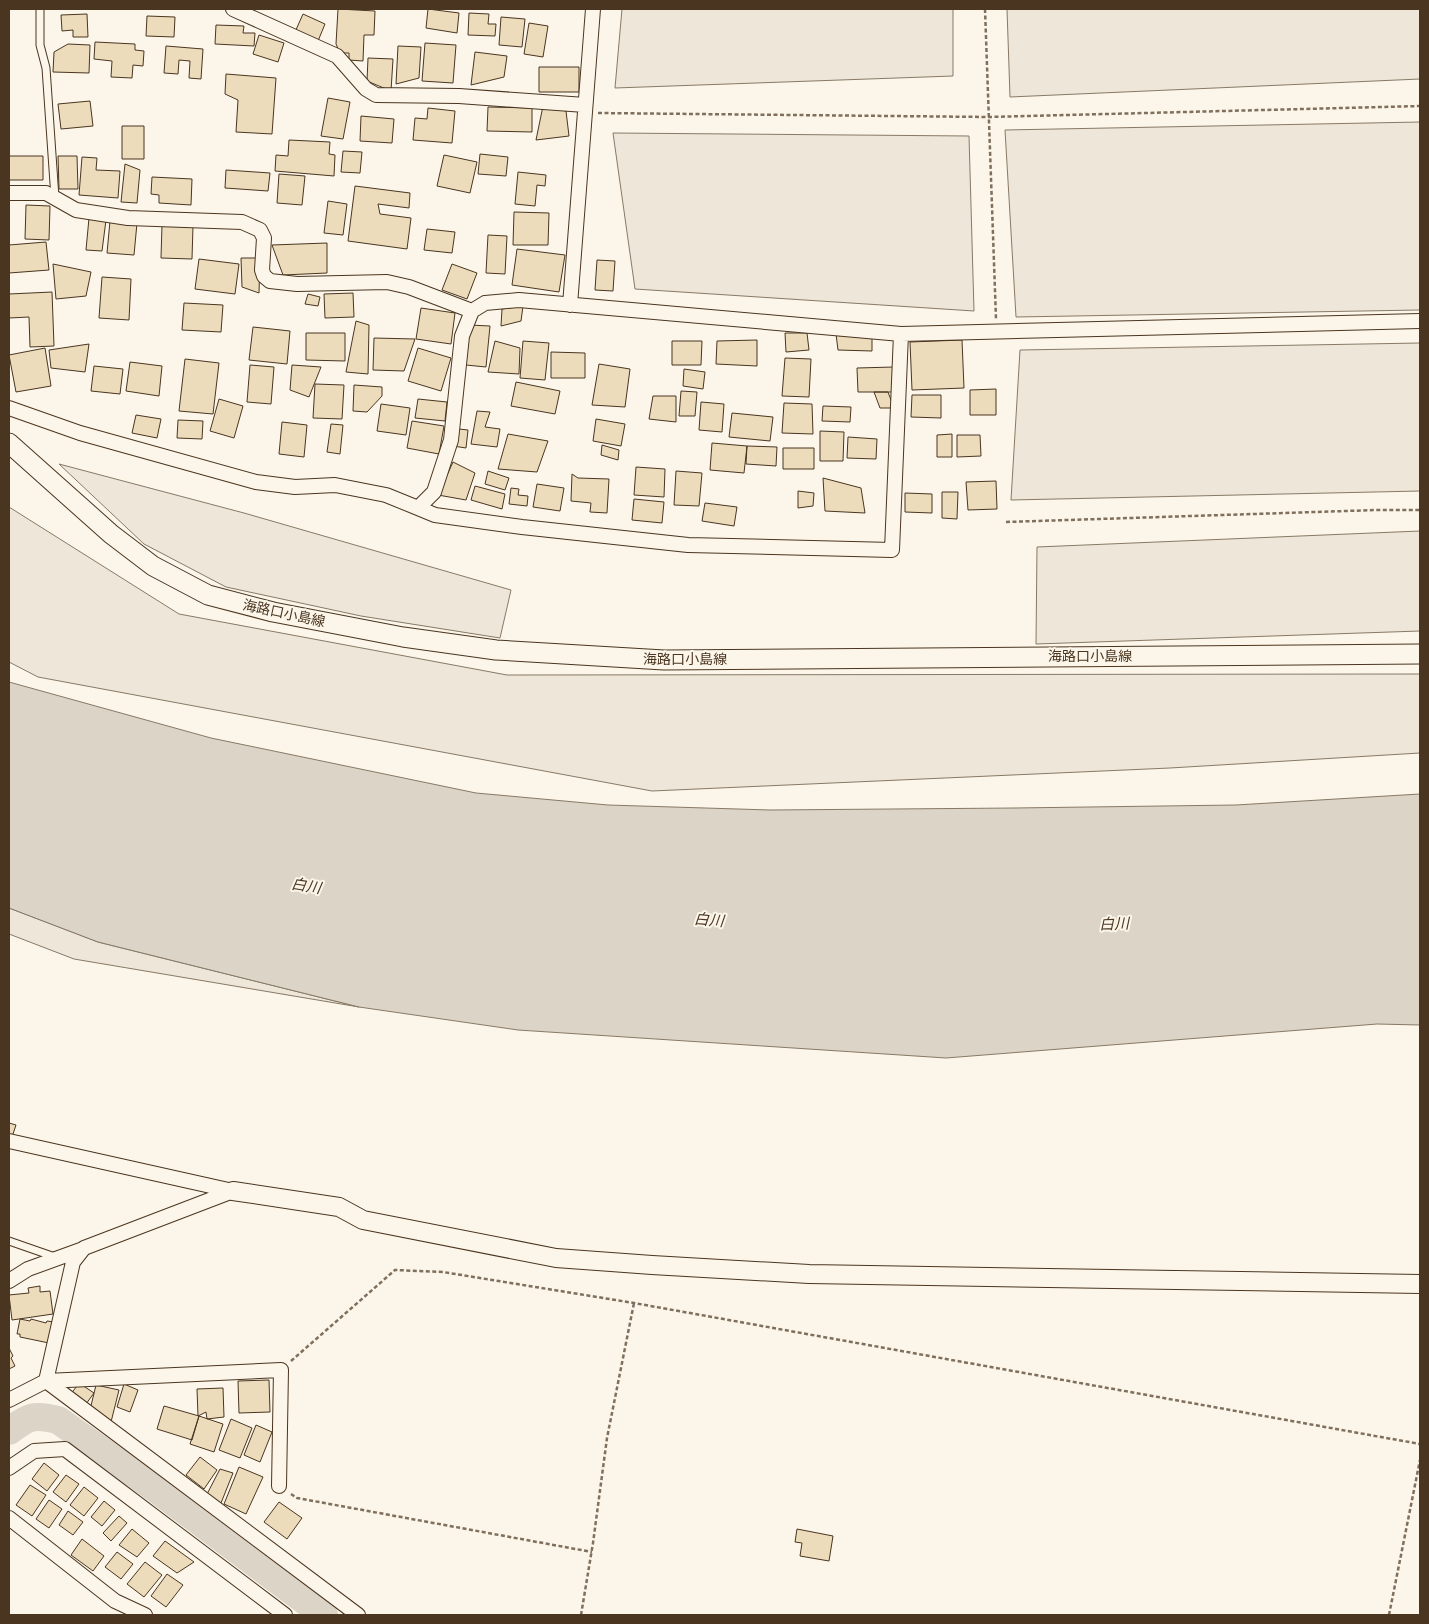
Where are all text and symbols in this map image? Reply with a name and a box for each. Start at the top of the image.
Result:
street label: 海路口小島線 [241,596,327,630]
street label: 海路口小島線 [1048,648,1132,664]
street label: 海路口小島線 [643,651,727,667]
water label: 白川 [290,875,324,898]
water label: 白川 [693,910,727,930]
water label: 白川 [1099,914,1131,934]

